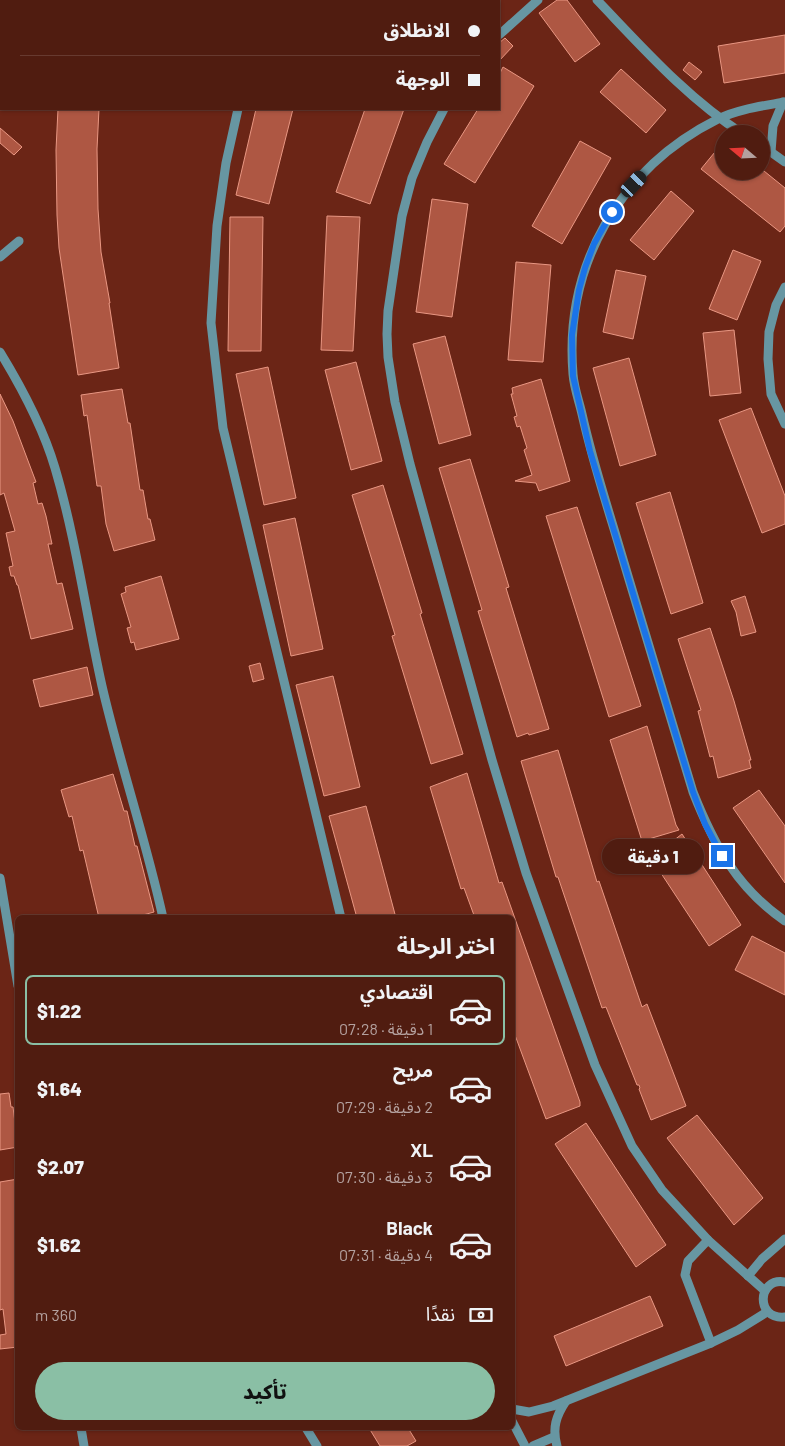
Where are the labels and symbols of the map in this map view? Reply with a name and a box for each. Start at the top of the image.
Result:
north arrow [715,125,770,180]
car [618,168,649,200]
route start [601,201,623,223]
callout: 1 دقيقة [602,838,704,874]
route end [711,845,733,867]

